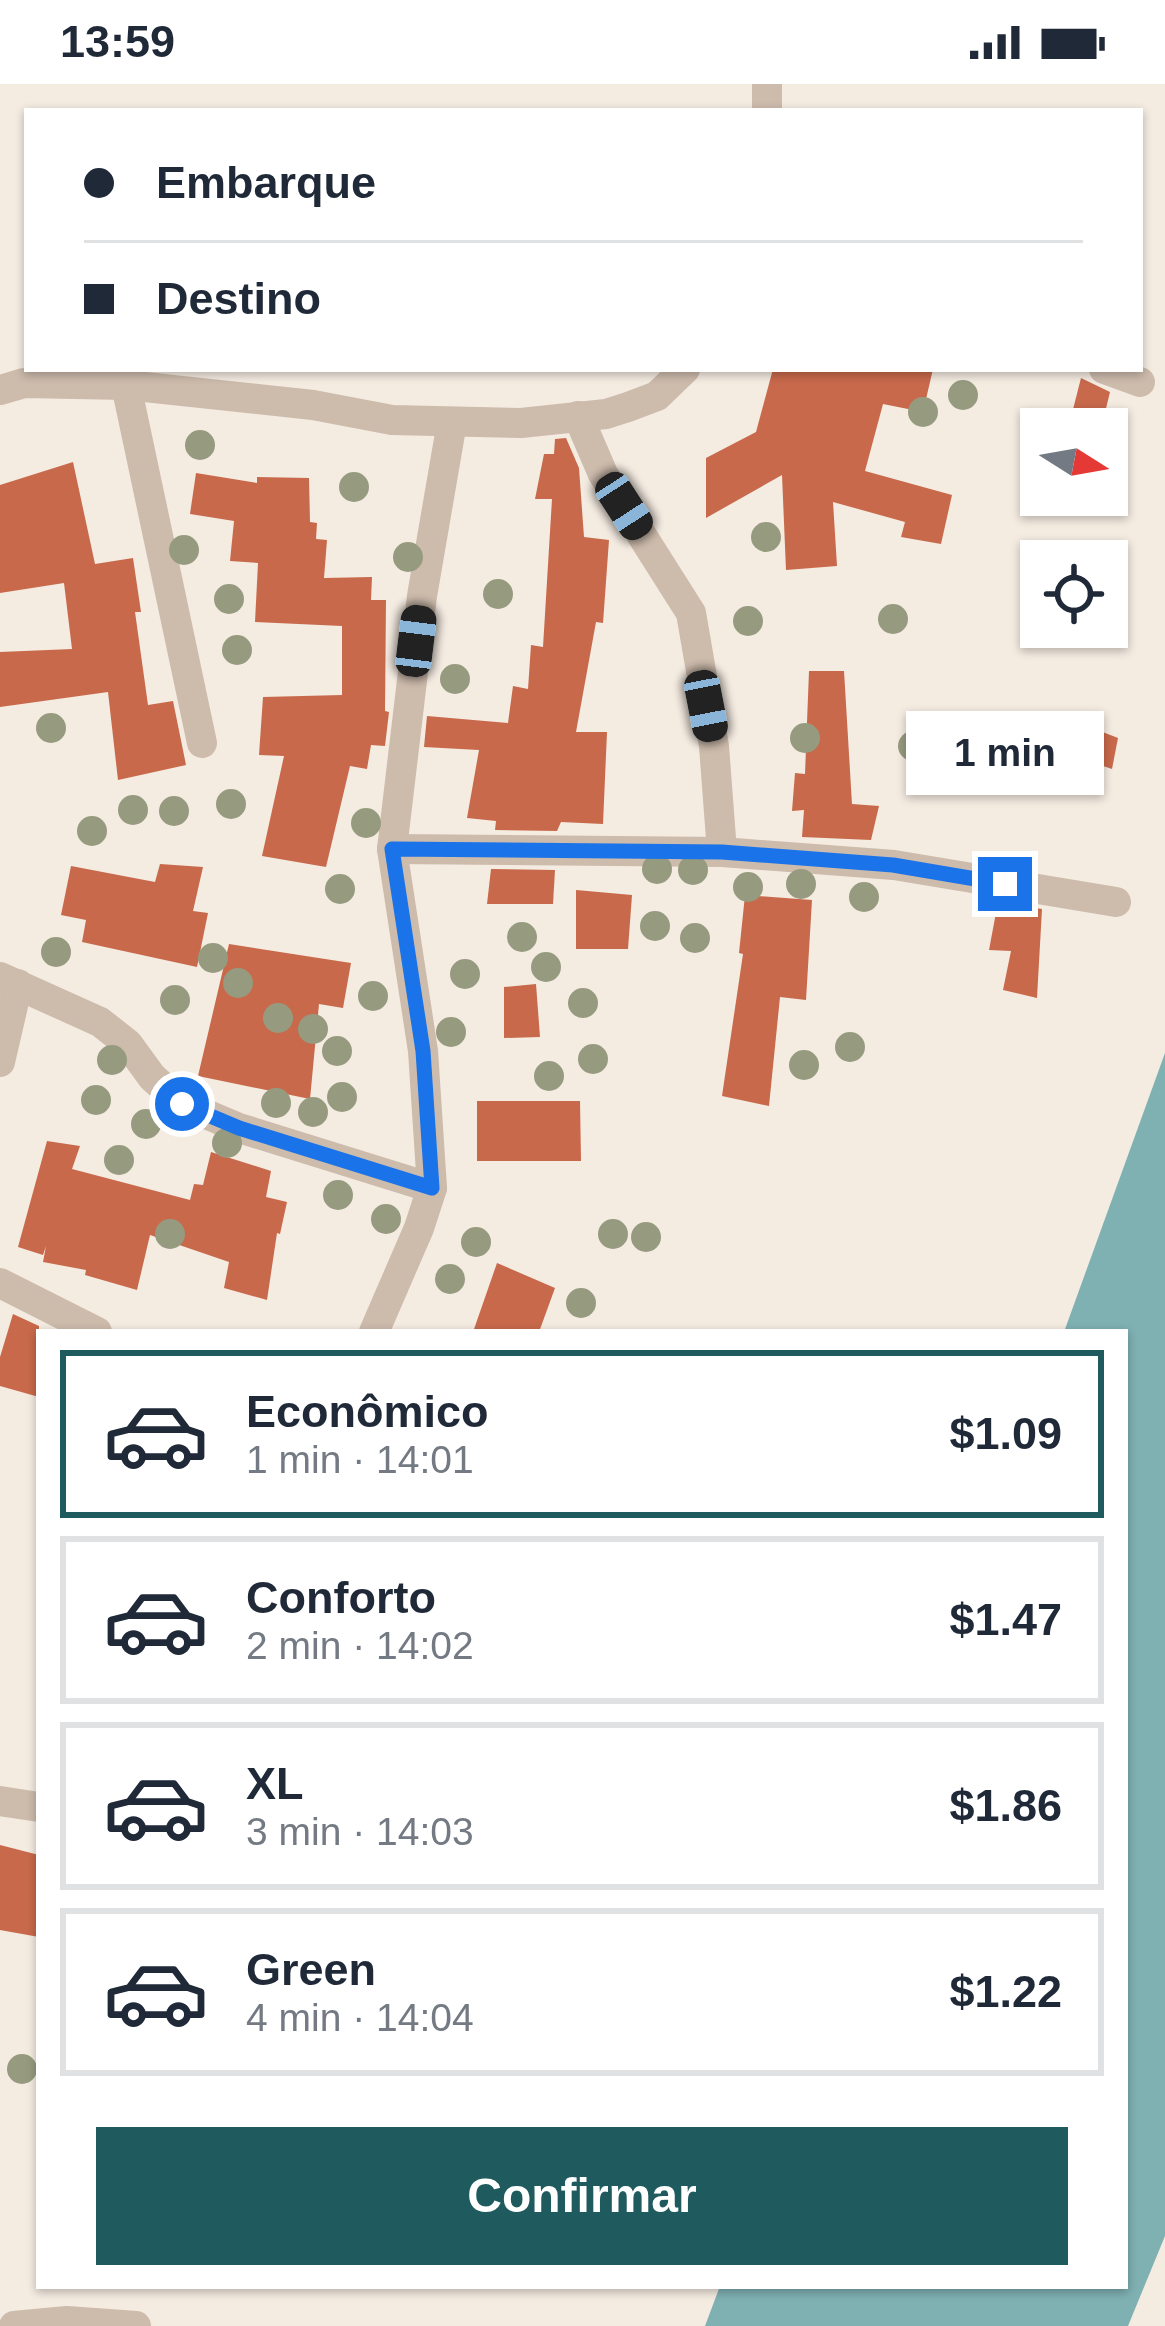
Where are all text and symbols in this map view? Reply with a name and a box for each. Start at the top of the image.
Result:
text: 13:59 [60,16,175,67]
text: Embarque [156,157,376,208]
text: Destino [156,273,321,324]
north arrow [1020,408,1128,516]
map controls [1020,408,1128,648]
car [589,466,659,546]
button: locate [1020,540,1128,648]
car [394,603,438,679]
car [681,667,731,745]
callout: 1 min [906,710,1104,794]
text: 1 min [954,731,1056,774]
route end [978,857,1032,911]
route start [155,1077,209,1131]
icon: car [102,1380,210,1488]
text: Econômico [246,1386,489,1437]
text: $1.09 [949,1408,1062,1459]
text: 1 min · 14:01 [246,1438,474,1481]
icon: car [102,1566,210,1674]
text: Conforto [246,1572,436,1623]
text: $1.47 [949,1594,1062,1645]
text: 2 min · 14:02 [246,1624,474,1667]
icon: car [102,1752,210,1860]
text: XL [246,1758,304,1809]
text: $1.86 [949,1780,1062,1831]
text: 3 min · 14:03 [246,1810,474,1853]
icon: car [102,1938,210,2046]
text: Green [246,1944,376,1995]
text: $1.22 [949,1966,1062,2017]
text: 4 min · 14:04 [246,1996,474,2039]
button: Confirmar [96,2127,1068,2265]

